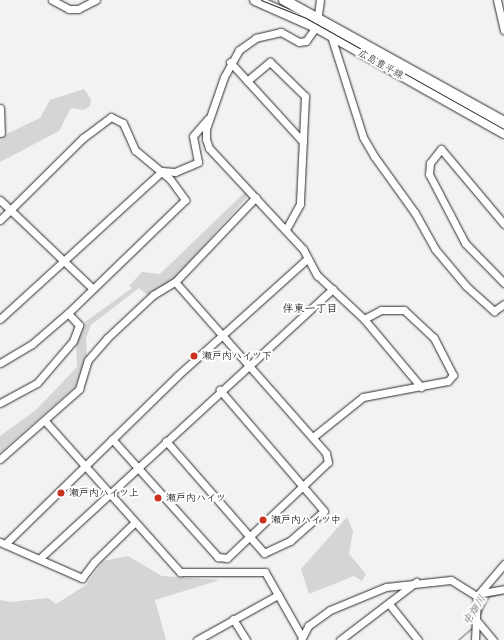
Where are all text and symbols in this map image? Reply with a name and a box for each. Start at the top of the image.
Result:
street label: 広島豊平線 [356,47,406,81]
district label: 伴東一丁目 [283,301,337,315]
place label: 瀬戸内ハイツ下 [202,350,272,362]
marker: 瀬戸内ハイツ下 [189,351,199,361]
place label: 瀬戸内ハイツ上 [69,487,139,499]
marker: 瀬戸内ハイツ上 [56,488,66,498]
place label: 瀬戸内ハイツ [166,492,226,504]
marker: 瀬戸内ハイツ [153,493,163,503]
place label: 瀬戸内ハイツ中 [271,514,341,526]
marker: 瀬戸内ハイツ中 [258,515,268,525]
water label: 中畑川 [460,593,488,627]

